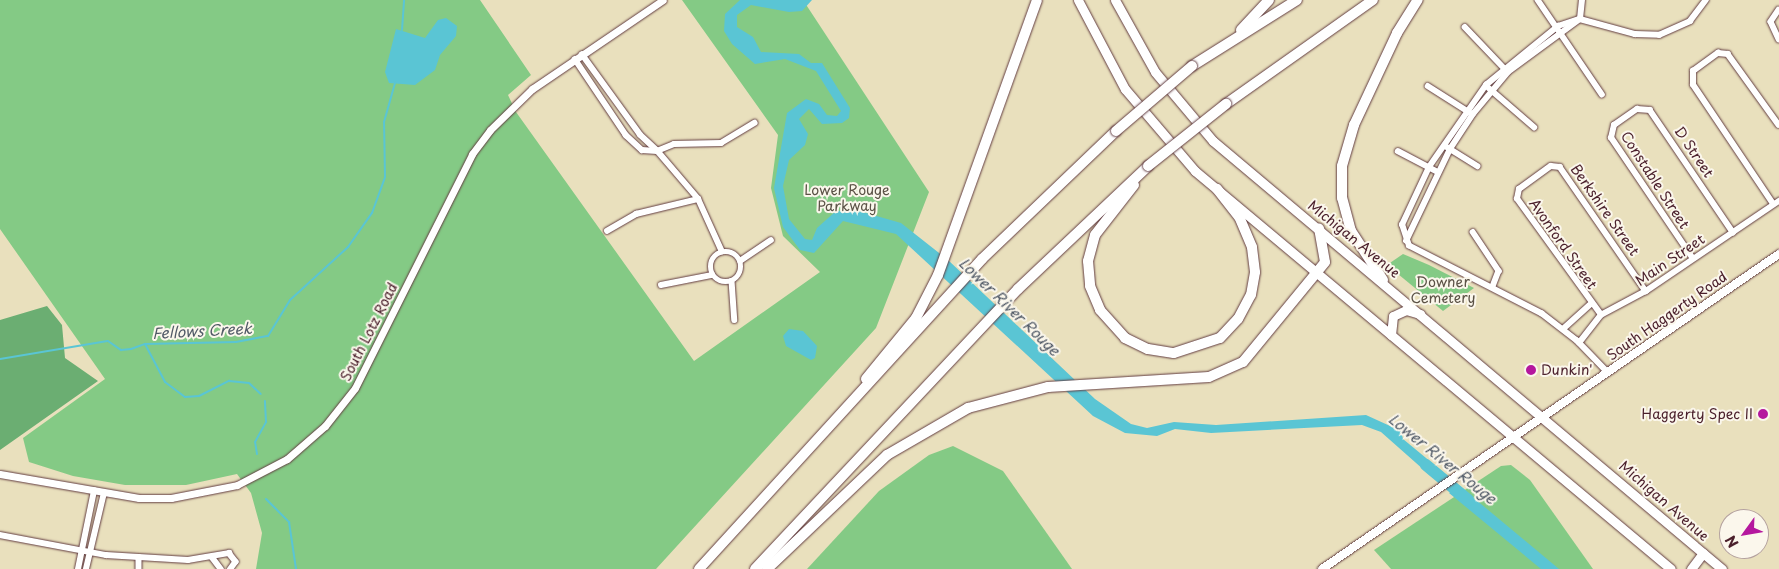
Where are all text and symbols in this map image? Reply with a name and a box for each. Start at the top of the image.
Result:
street label: D Street [1671,124,1717,180]
street label: Constable Street [1617,128,1693,232]
street label: Berkshire Street [1567,161,1643,259]
park label: Lower Rouge Parkway [805,182,889,214]
street label: Avonford Street [1526,196,1600,292]
street label: Michigan Avenue [1305,197,1403,281]
street label: Main Street [1632,231,1708,289]
water label: Lower River Rouge [956,254,1064,358]
street label: South Haggerty Road [1603,268,1731,364]
park label: Downer Cemetery [1410,274,1476,306]
street label: South Lotz Road [337,280,401,384]
water label: Fellows Creek [152,318,252,342]
place label: Dunkin' [1541,362,1593,378]
marker: Dunkin' [1525,364,1537,376]
place label: Haggerty Spec II [1641,406,1753,422]
marker: Haggerty Spec II [1757,408,1769,420]
water label: Lower River Rouge [1386,409,1500,507]
street label: Michigan Avenue [1616,458,1712,544]
north arrow [1719,509,1769,559]
text: N [1720,531,1744,552]

